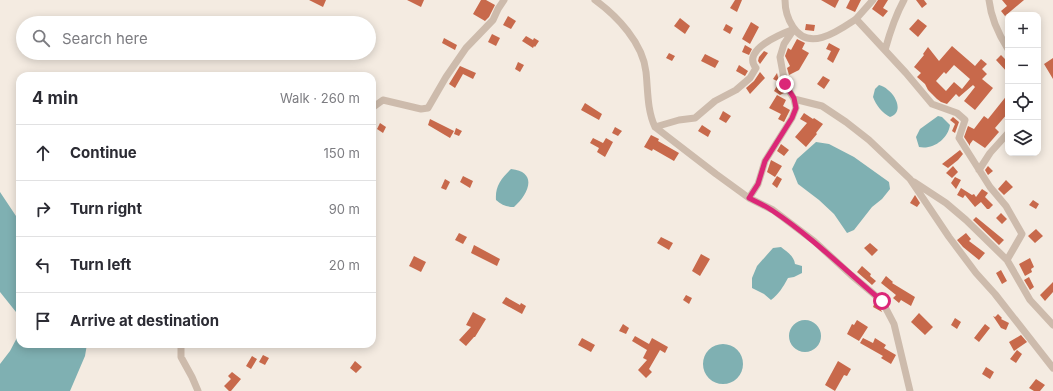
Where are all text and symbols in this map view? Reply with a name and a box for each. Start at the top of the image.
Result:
map controls [1005,12,1041,156]
button: + [1005,12,1041,48]
search box [16,16,376,60]
icon: search [30,27,52,49]
text: Search here [62,29,148,48]
button: − [1005,48,1041,84]
route end [776,75,794,93]
button: locate [1005,84,1041,120]
text: 4 min [32,88,78,108]
text: Walk · 260 m [280,90,360,106]
button: layers [1005,120,1041,156]
icon: ahead [32,142,54,164]
text: Continue [70,143,137,162]
text: 150 m [324,145,360,161]
icon: right [32,198,54,220]
text: Turn right [70,199,142,218]
text: 90 m [329,201,360,217]
icon: left [32,254,54,276]
text: Turn left [70,255,131,274]
text: 20 m [329,257,360,273]
route start [873,292,891,310]
icon: arrive [32,310,54,332]
text: Arrive at destination [70,311,219,330]

